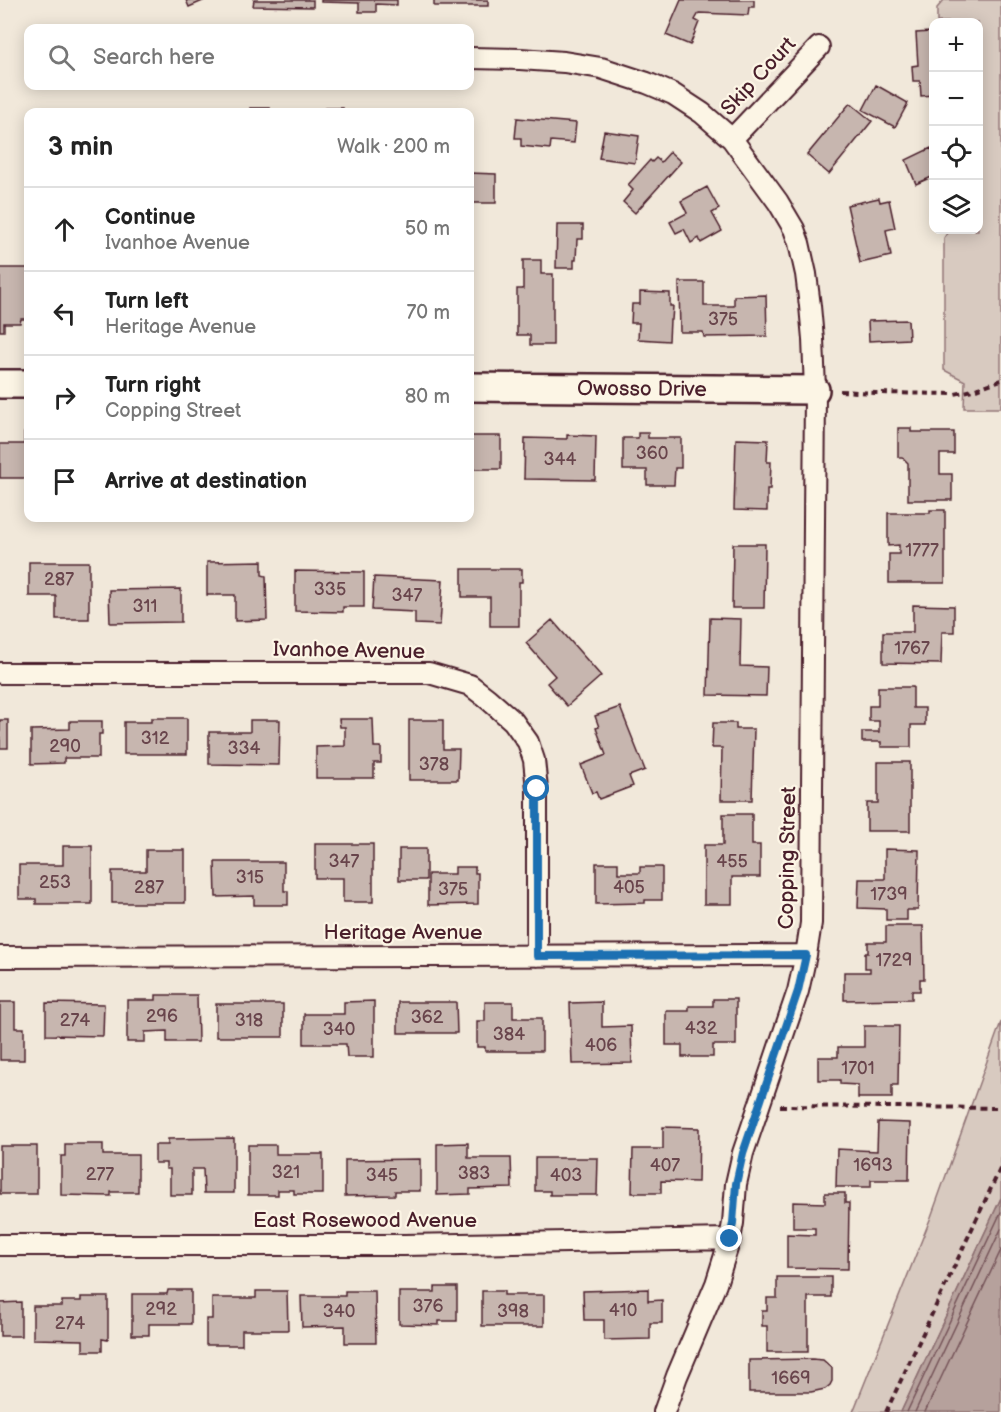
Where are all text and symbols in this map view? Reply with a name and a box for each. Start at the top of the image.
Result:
map controls [929,18,983,234]
button: + [929,18,983,72]
search box [24,24,474,90]
street label: Skip Court [716,31,801,121]
icon: search [45,41,78,74]
text: Search here [93,44,215,71]
button: − [929,72,983,126]
button: locate [929,126,983,180]
text: 3 min [48,132,113,163]
text: Walk · 200 m [337,135,450,159]
button: layers [929,180,983,234]
text: Continue [105,204,195,231]
icon: ahead [48,213,81,246]
text: 50 m [405,217,450,241]
text: Ivanhoe Avenue [105,231,250,255]
text: Turn left [105,288,189,315]
icon: left [48,297,81,330]
text: 70 m [406,301,450,325]
house number: 375 [708,309,738,330]
text: Heritage Avenue [105,315,256,339]
text: Turn right [105,372,201,399]
street label: Owosso Drive [577,376,707,402]
icon: right [48,381,81,414]
text: 80 m [405,385,450,409]
text: Copping Street [105,399,241,423]
house number: 360 [636,443,668,464]
house number: 344 [543,449,577,470]
icon: arrive [48,465,81,498]
text: Arrive at destination [105,468,307,495]
house number: 1777 [905,540,939,561]
house number: 287 [44,569,74,590]
house number: 335 [314,579,346,600]
house number: 347 [392,585,423,606]
house number: 311 [132,596,158,617]
street label: Ivanhoe Avenue [273,637,425,664]
house number: 1767 [894,638,930,659]
house number: 312 [141,728,170,749]
house number: 290 [49,736,81,757]
house number: 334 [227,738,261,759]
house number: 378 [419,754,449,775]
route start [523,775,549,801]
street label: Copping Street [774,786,801,930]
house number: 347 [329,851,360,872]
house number: 455 [716,851,748,872]
house number: 315 [236,867,264,888]
house number: 253 [39,872,71,893]
house number: 287 [134,877,164,898]
house number: 405 [613,877,645,898]
house number: 375 [438,879,468,900]
house number: 1739 [870,884,908,905]
street label: Heritage Avenue [324,920,482,945]
house number: 1729 [876,950,912,971]
house number: 296 [146,1006,178,1027]
house number: 362 [411,1007,444,1028]
house number: 274 [60,1010,90,1031]
house number: 318 [235,1010,263,1031]
house number: 432 [685,1018,718,1039]
house number: 340 [323,1019,355,1040]
house number: 384 [493,1024,525,1045]
house number: 406 [585,1035,617,1056]
house number: 1701 [841,1058,875,1079]
house number: 407 [650,1155,680,1176]
house number: 1693 [853,1155,893,1176]
house number: 321 [272,1162,300,1183]
house number: 383 [458,1163,490,1184]
house number: 277 [86,1164,114,1185]
house number: 345 [366,1165,398,1186]
house number: 403 [550,1165,582,1186]
street label: East Rosewood Avenue [253,1208,477,1233]
route end [716,1225,742,1251]
house number: 376 [413,1296,443,1317]
house number: 292 [145,1299,177,1320]
house number: 410 [609,1300,637,1321]
house number: 340 [323,1301,355,1322]
house number: 398 [497,1301,529,1322]
house number: 274 [55,1313,85,1334]
house number: 1669 [771,1368,811,1389]

